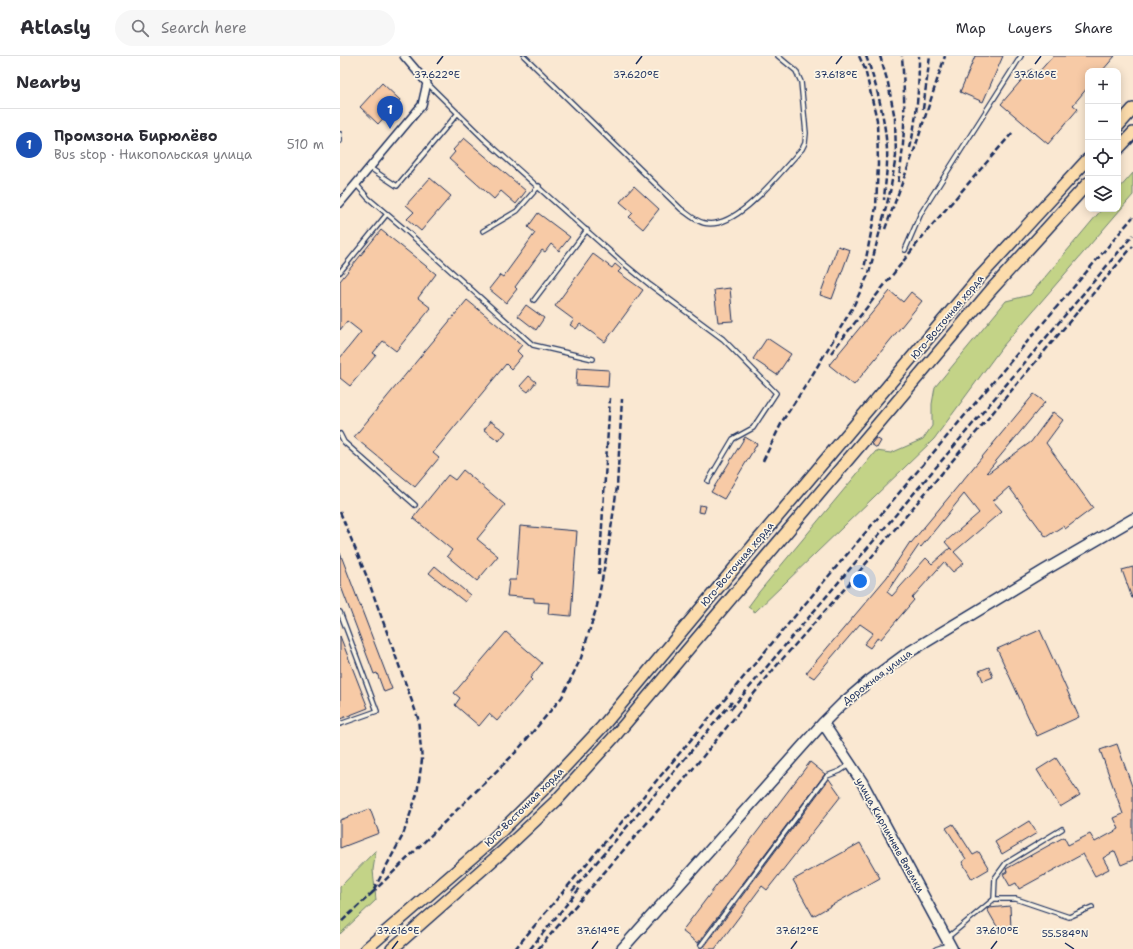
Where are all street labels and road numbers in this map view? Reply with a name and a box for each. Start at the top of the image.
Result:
street label: Юго-Восточная хорда [908,271,987,362]
street label: Юго-Восточная хорда [698,518,777,609]
street label: Дорожная улица [840,646,915,707]
street label: Юго-Восточная хорда [482,764,567,849]
street label: улица Кирпичные Выемки [853,775,927,895]

